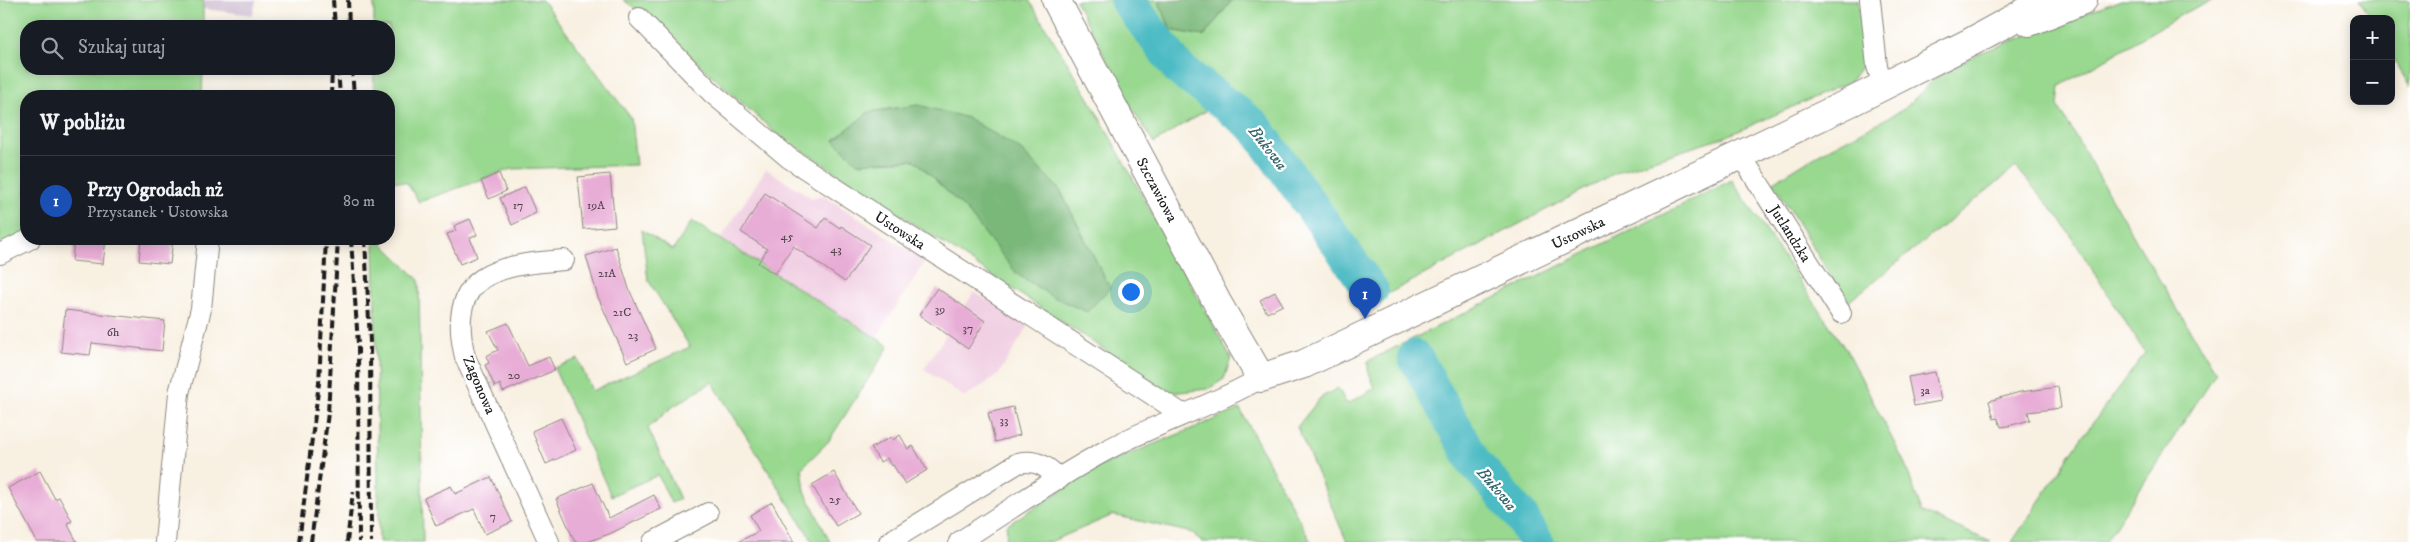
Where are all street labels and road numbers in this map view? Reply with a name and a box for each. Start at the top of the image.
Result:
street label: Szczawiowa [1132,154,1182,226]
street label: Jutlandzka [1764,199,1816,266]
street label: Ustowska [871,207,930,254]
street label: Ustowska [1548,212,1608,254]
street label: Zagonowa [458,353,500,418]

